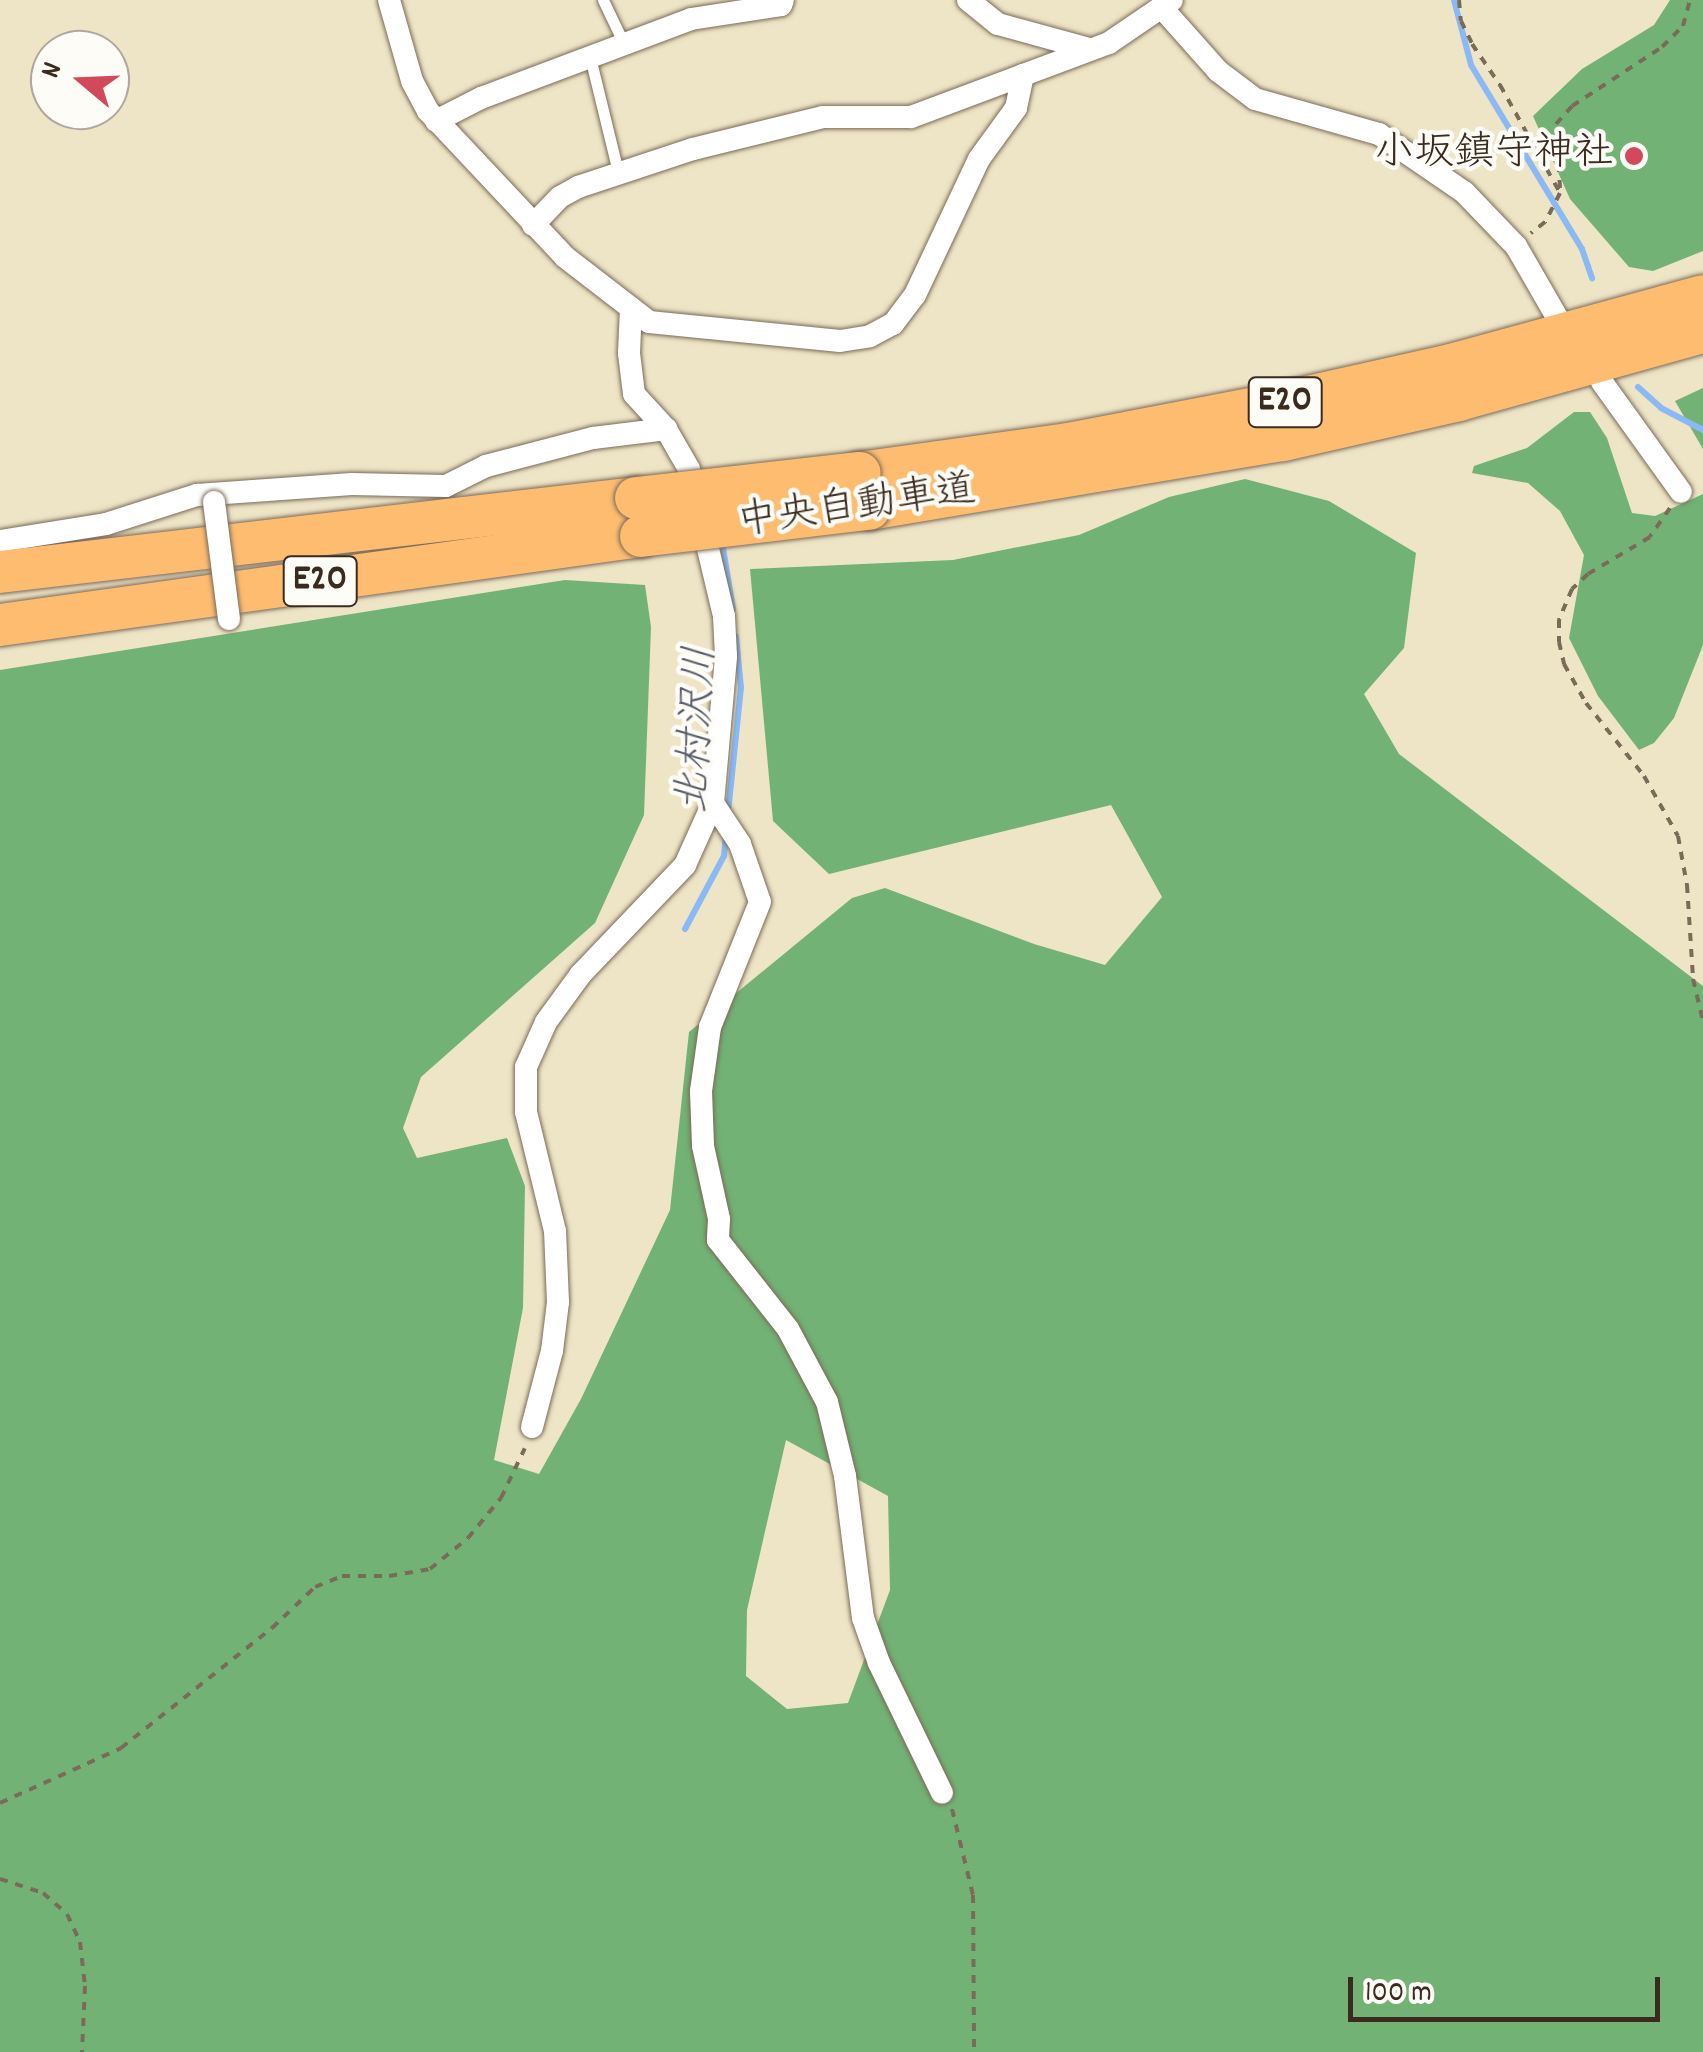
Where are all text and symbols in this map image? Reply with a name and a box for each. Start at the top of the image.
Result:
north arrow [30,30,130,130]
text: N [32,58,75,84]
place label: 小坂鎮守神社 [1374,132,1614,180]
marker: 小坂鎮守神社 [1623,145,1645,167]
road number: E20 [1248,369,1322,435]
street label: 中央自動車道 [735,469,979,549]
road number: E20 [282,548,358,614]
water label: 北村沢川 [670,645,730,815]
scale bar [1353,1957,1666,2019]
text: 100 m [1365,1973,1432,2016]

